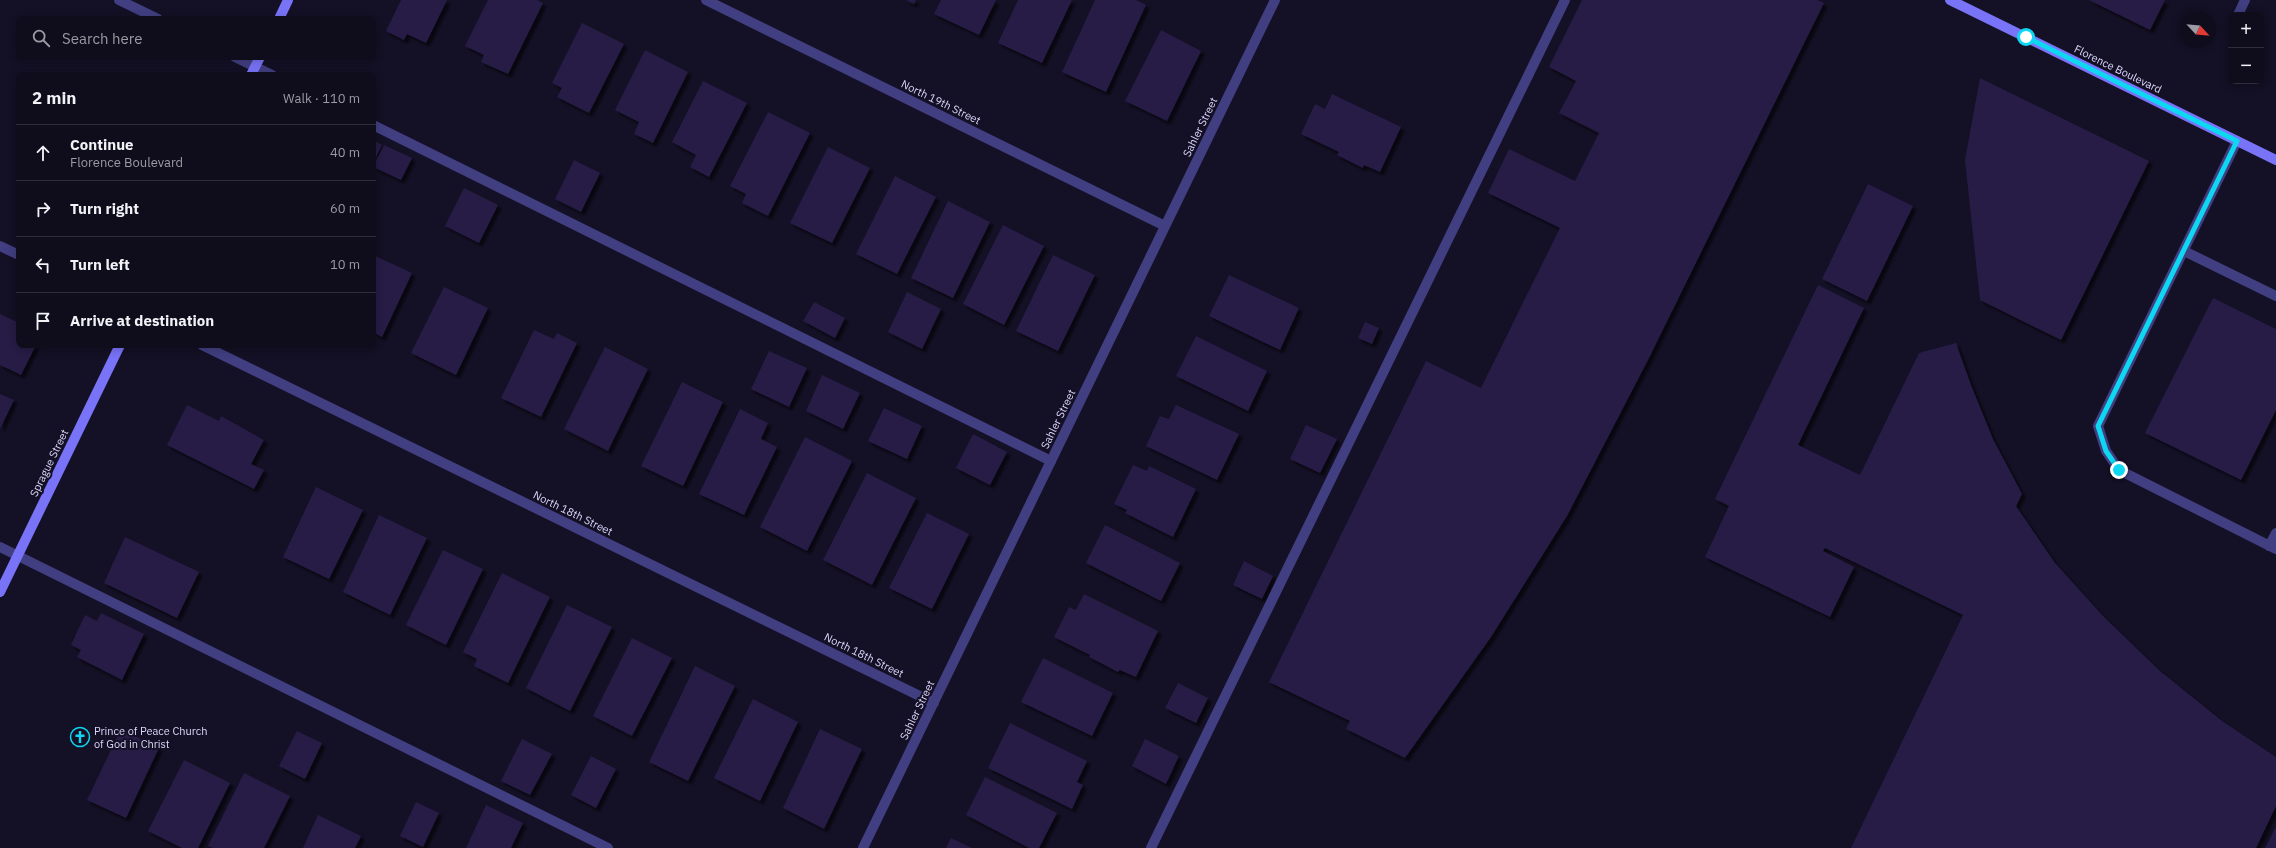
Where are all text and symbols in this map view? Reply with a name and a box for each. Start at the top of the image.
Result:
north arrow [2180,12,2216,48]
map controls [2228,12,2264,84]
button: + [2228,12,2264,48]
search box [16,16,376,60]
icon: search [30,27,52,49]
route start [2017,28,2035,46]
text: Search here [62,29,142,48]
street label: Florence Boulevard [2072,42,2164,96]
button: − [2228,48,2264,84]
street label: North 19th Street [899,77,983,127]
text: 2 min [32,87,76,109]
text: Walk · 110 m [283,90,360,107]
street label: Sahler Street [1180,95,1220,159]
text: Continue [70,135,134,154]
icon: ahead [32,142,54,164]
text: 40 m [330,144,360,161]
text: Florence Boulevard [70,154,183,171]
icon: right [32,198,54,220]
text: Turn right [70,199,139,218]
text: 60 m [330,200,360,217]
icon: left [32,254,54,276]
text: Turn left [70,255,130,274]
text: 10 m [330,256,360,273]
icon: arrive [32,310,54,332]
text: Arrive at destination [70,311,214,330]
street label: Sahler Street [1038,387,1078,451]
street label: Sprague Street [27,427,71,499]
route end [2110,461,2128,479]
street label: North 18th Street [531,488,615,538]
street label: North 18th Street [822,630,906,680]
street label: Sahler Street [897,678,937,742]
place label: Prince of Peace Church of God in Christ [94,724,208,751]
church icon: Prince of Peace Church of God in Christ [69,726,91,748]

